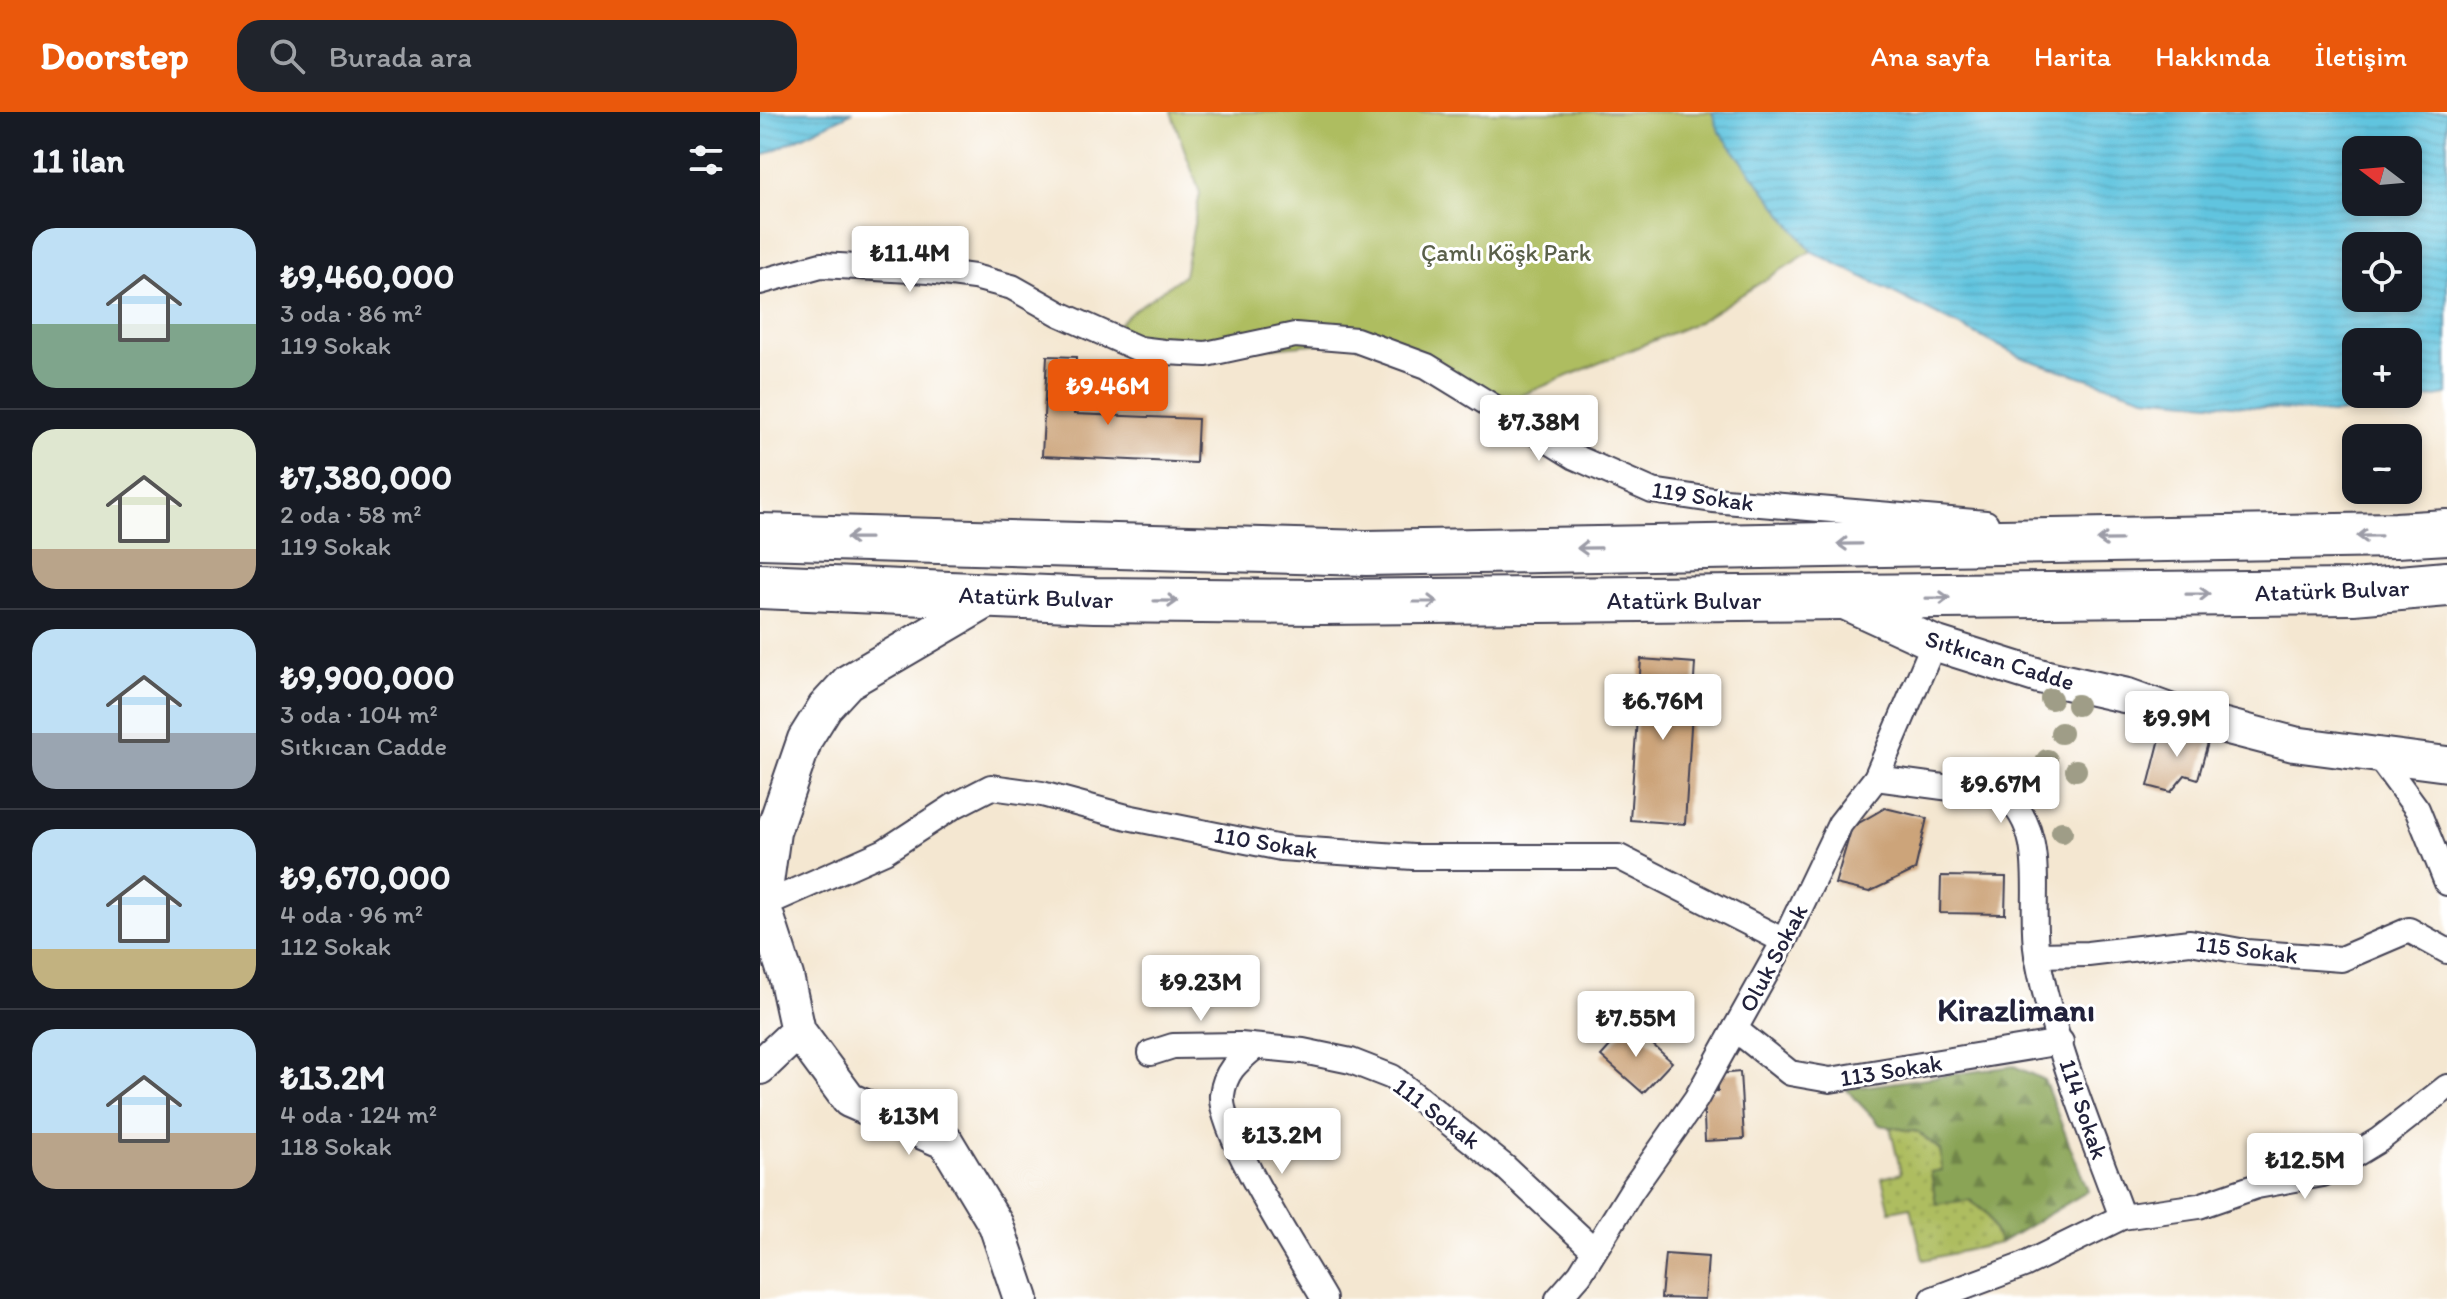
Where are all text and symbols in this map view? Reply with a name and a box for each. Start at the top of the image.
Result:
search box [237,20,797,92]
text: Doorstep [40,33,189,79]
icon: search [265,34,309,78]
text: Burada ara [329,38,472,75]
text: Ana sayfa [1871,39,1990,73]
text: Harita [2034,39,2111,73]
text: Hakkında [2155,39,2270,73]
text: İletişim [2314,39,2407,73]
north arrow [2342,136,2422,216]
map controls [2342,136,2422,504]
icon: filters [684,138,728,182]
text: 11 ilan [32,140,124,181]
pin: ₺11.4M [845,226,975,294]
button: locate [2342,232,2422,312]
text: ₺11.4M [870,236,950,268]
park label: Çamlı Köşk Park [1421,238,1592,267]
text: ₺9,460,000 [280,256,454,297]
icon: home [96,260,192,356]
text: 3 oda · 86 m² [280,297,422,329]
button: + [2342,328,2422,408]
text: 119 Sokak [280,329,391,361]
pin: ₺9.46M [1043,359,1173,427]
text: ₺9.46M [1066,369,1150,401]
pin: ₺7.38M [1474,395,1604,463]
text: ₺7.38M [1498,405,1580,437]
button: − [2342,424,2422,504]
text: ₺7,380,000 [280,457,452,498]
icon: home [96,461,192,557]
street label: 119 Sokak [1650,475,1756,517]
text: 2 oda · 58 m² [280,498,422,530]
one-way arrow [2356,528,2383,544]
text: 119 Sokak [280,530,391,562]
one-way arrow [845,530,872,546]
one-way arrow [2096,532,2123,548]
one-way arrow [1836,536,1863,552]
one-way arrow [1576,540,1603,555]
street label: Atatürk Bulvar [2254,573,2410,607]
street label: Atatürk Bulvar [958,580,1114,614]
street label: Atatürk Bulvar [1607,586,1762,615]
one-way arrow [2184,586,2211,602]
one-way arrow [1924,590,1951,606]
one-way arrow [1152,593,1179,608]
one-way arrow [1412,594,1439,610]
street label: Sıtkıcan Cadde [1922,624,2078,696]
text: ₺9,900,000 [280,657,455,698]
icon: home [96,661,192,757]
pin: ₺6.76M [1598,674,1728,742]
text: ₺6.76M [1622,684,1704,716]
pin: ₺9.9M [2121,691,2233,759]
text: 3 oda · 104 m² [280,698,438,730]
text: ₺9.9M [2143,701,2211,733]
text: Sıtkıcan Cadde [280,730,447,762]
pin: ₺9.67M [1936,757,2066,825]
text: ₺9.67M [1960,767,2042,799]
street label: 110 Sokak [1212,819,1320,865]
text: ₺9,670,000 [280,857,451,898]
icon: home [96,861,192,957]
text: 4 oda · 96 m² [280,898,423,930]
street label: Oluk Sokak [1732,899,1814,1017]
street label: 115 Sokak [2194,928,2300,970]
text: 112 Sokak [280,930,391,962]
pin: ₺9.23M [1136,955,1266,1023]
text: ₺9.23M [1160,965,1242,997]
pin: ₺7.55M [1571,991,1701,1059]
district label: Kirazlimanı [1937,991,2095,1029]
text: ₺7.55M [1595,1001,1677,1033]
street label: 113 Sokak [1838,1048,1944,1092]
street label: 114 Sokak [2053,1055,2115,1163]
text: ₺13.2M [280,1057,386,1098]
icon: home [96,1061,192,1157]
street label: 111 Sokak [1388,1071,1486,1155]
pin: ₺13M [862,1089,956,1157]
text: 4 oda · 124 m² [280,1098,437,1130]
text: ₺13M [879,1099,939,1131]
pin: ₺13.2M [1217,1108,1347,1176]
text: ₺13.2M [1242,1118,1322,1150]
text: 118 Sokak [280,1130,392,1162]
pin: ₺12.5M [2240,1133,2370,1201]
text: ₺12.5M [2265,1143,2345,1175]

